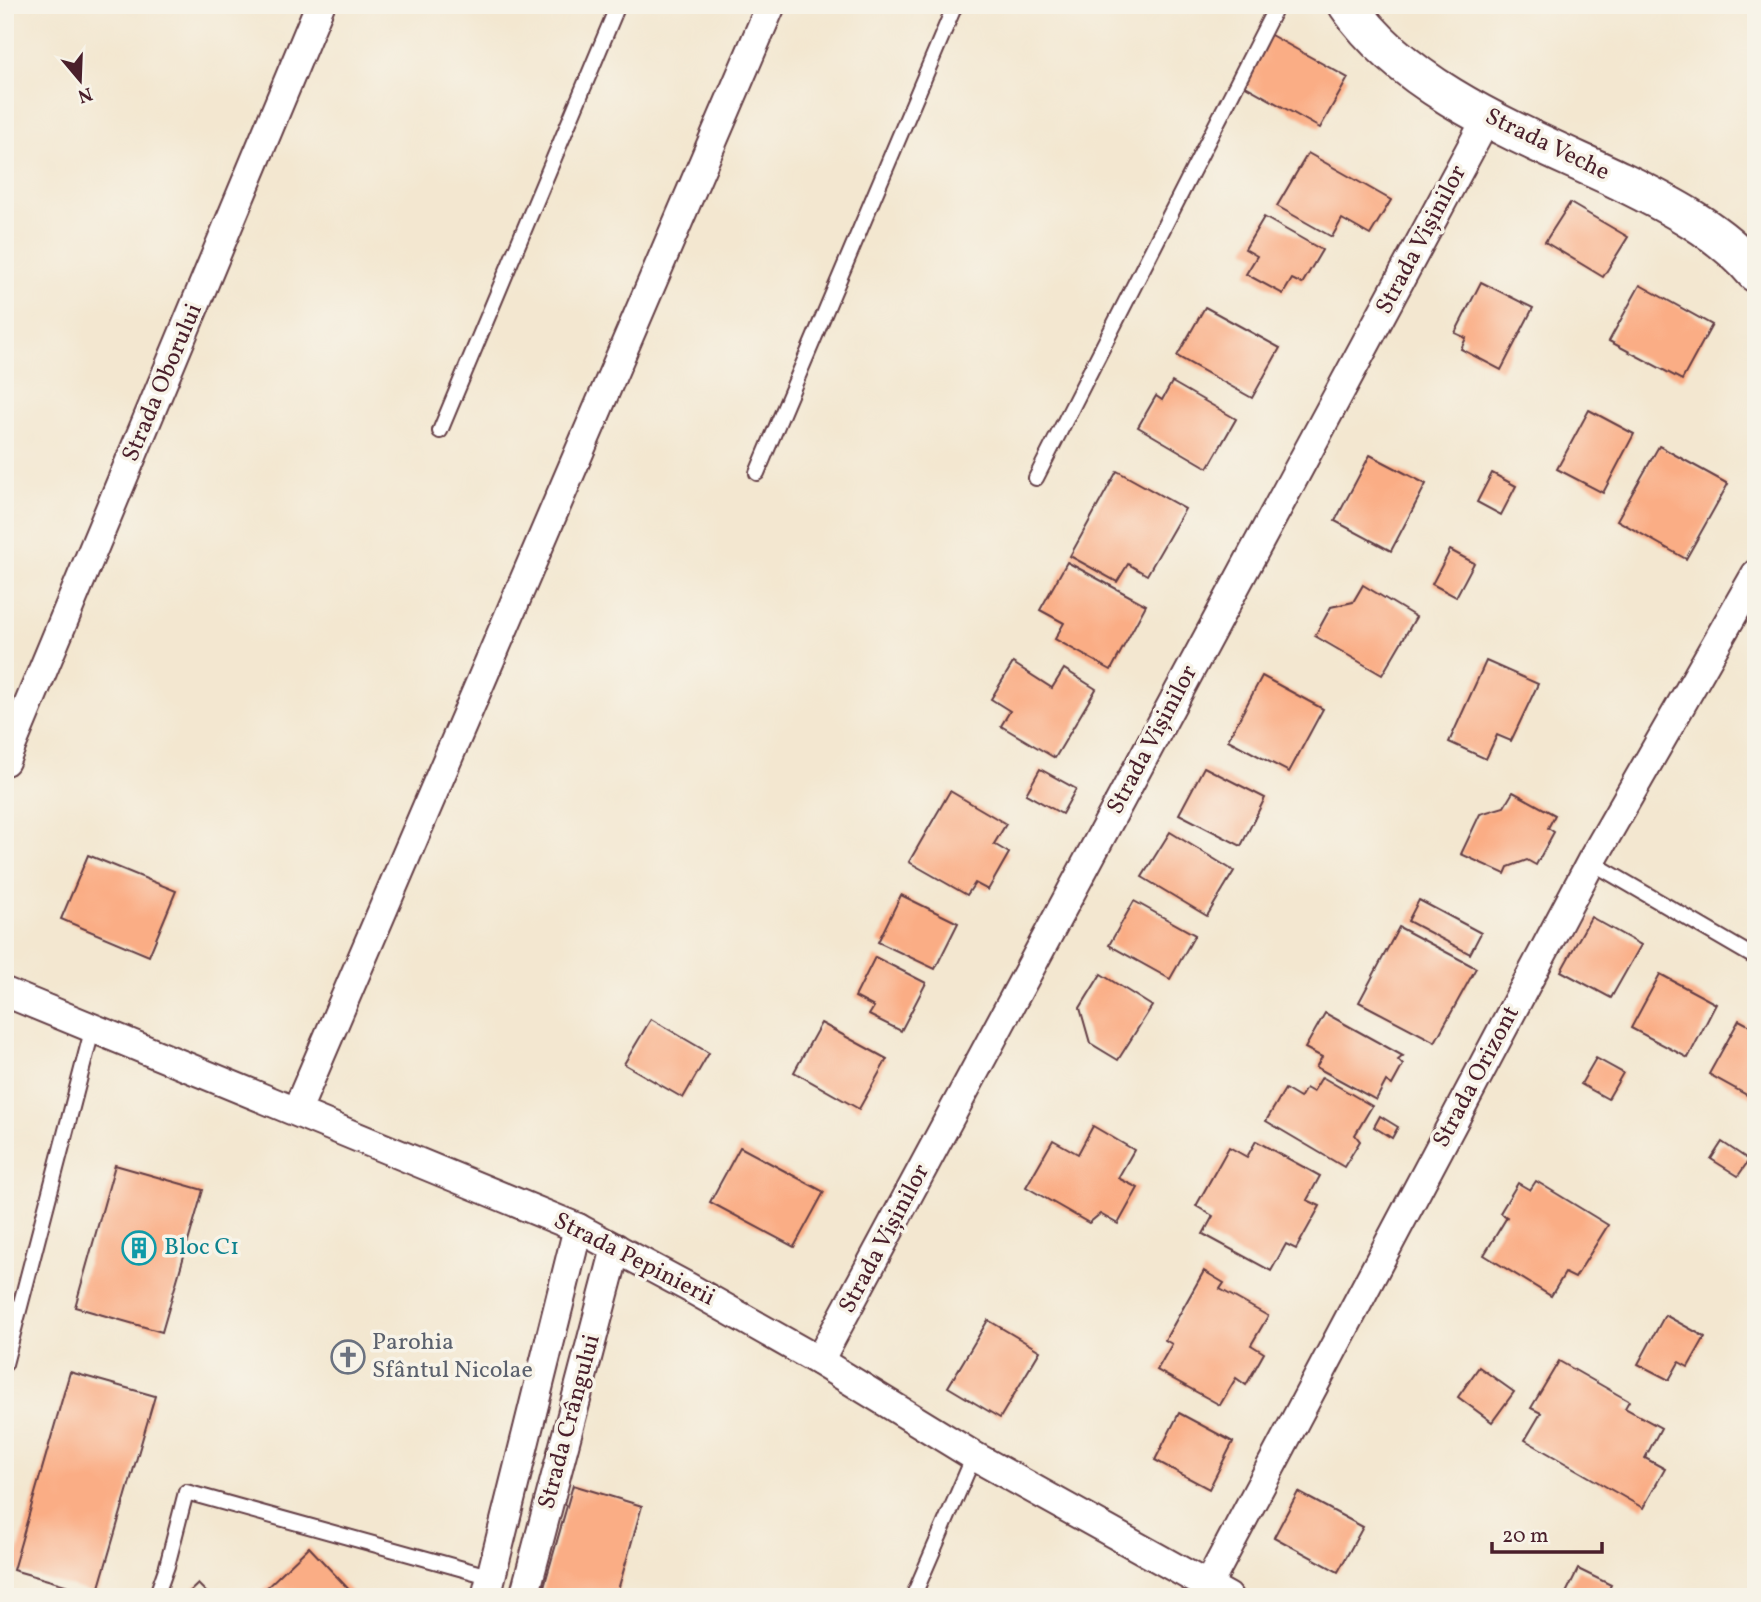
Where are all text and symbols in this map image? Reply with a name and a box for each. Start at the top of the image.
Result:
north arrow [46,46,116,116]
text: N [74,80,96,109]
street label: Strada Veche [1479,100,1615,190]
street label: Strada Vișinilor [1368,159,1476,321]
street label: Strada Oborului [114,299,212,467]
street label: Strada Vișinilor [1099,659,1207,821]
street label: Strada Orizont [1425,1000,1529,1154]
street label: Strada Vișinilor [831,1158,939,1320]
street label: Strada Pepinierii [547,1205,721,1315]
building icon: Bloc C1 [120,1229,158,1267]
place label: Bloc C1 [164,1231,239,1265]
place label: Parohia Sfântul Nicolae [372,1326,533,1388]
street label: Strada Crângului [530,1331,610,1513]
church icon: Parohia Sfântul Nicolae [329,1338,367,1376]
scale bar [1492,1511,1602,1555]
text: 20 m [1502,1522,1548,1551]

